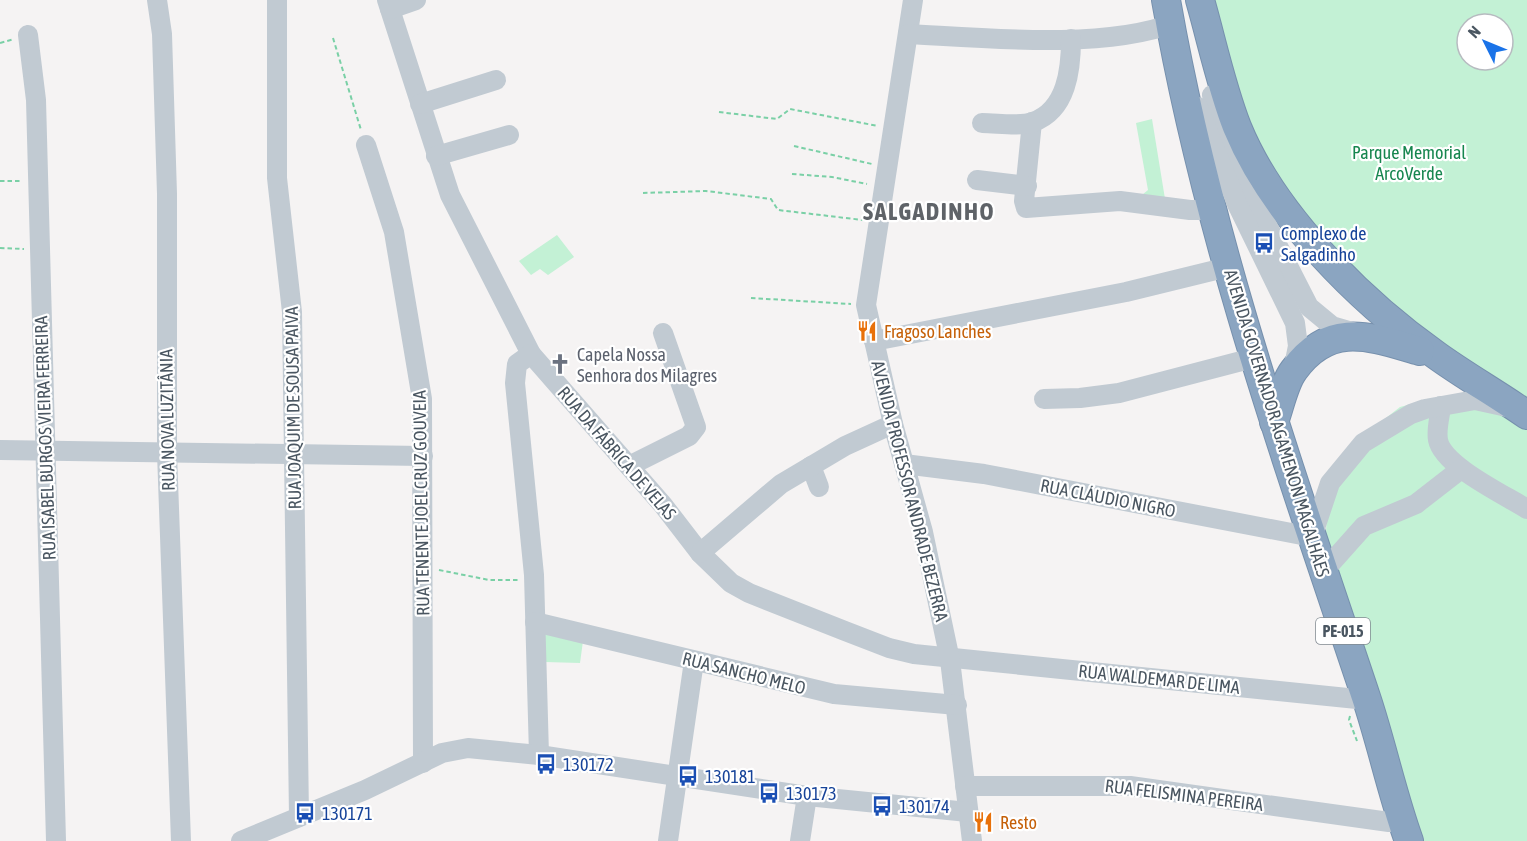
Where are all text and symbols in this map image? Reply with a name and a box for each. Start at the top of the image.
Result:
north arrow [1455,12,1515,72]
text: N [1464,22,1484,41]
park label: Parque Memorial ArcoVerde [1352,142,1466,184]
district label: SALGADINHO [863,198,995,225]
place label: Complexo de Salgadinho [1281,223,1366,265]
bus stop icon: Complexo de Salgadinho [1252,231,1276,255]
street label: AVENIDA GOVERNADOR AGAMENON MAGALHÃES [1220,267,1334,580]
street label: RUA JOAQUIM DE SOUSA PAIVA [281,306,305,510]
street label: RUA ISABEL BURGOS VIEIRA FERREIRA [30,315,60,561]
restaurant icon: Fragoso Lanches [855,319,879,343]
place label: Fragoso Lanches [884,321,991,342]
place label: Capela Nossa Senhora dos Milagres [577,344,717,386]
street label: RUA NOVA LUZITÂNIA [155,349,179,491]
church icon: Capela Nossa Senhora dos Milagres [548,352,572,376]
street label: AVENIDA PROFESSOR ANDRADE BEZERRA [867,358,953,624]
street label: RUA DA FÁBRICA DE VELAS [553,382,681,524]
street label: RUA TENENTE JOEL CRUZ GOUVEIA [409,390,433,616]
street label: RUA CLÁUDIO NIGRO [1039,475,1177,521]
road number: PE-015 [1316,618,1370,644]
street label: RUA SANCHO MELO [680,648,808,698]
street label: RUA WALDEMAR DE LIMA [1077,660,1241,698]
bus stop icon: 130172 [534,752,558,776]
place label: 130172 [563,754,614,775]
bus stop icon: 130181 [676,764,700,788]
place label: 130181 [705,766,756,787]
street label: RUA FELISMINA PEREIRA [1104,775,1264,815]
bus stop icon: 130173 [757,781,781,805]
place label: 130173 [786,783,837,804]
bus stop icon: 130174 [870,794,894,818]
place label: 130174 [899,796,950,817]
bus stop icon: 130171 [293,801,317,825]
place label: 130171 [322,803,373,824]
restaurant icon: Resto [971,810,995,834]
place label: Resto [1000,812,1037,833]

